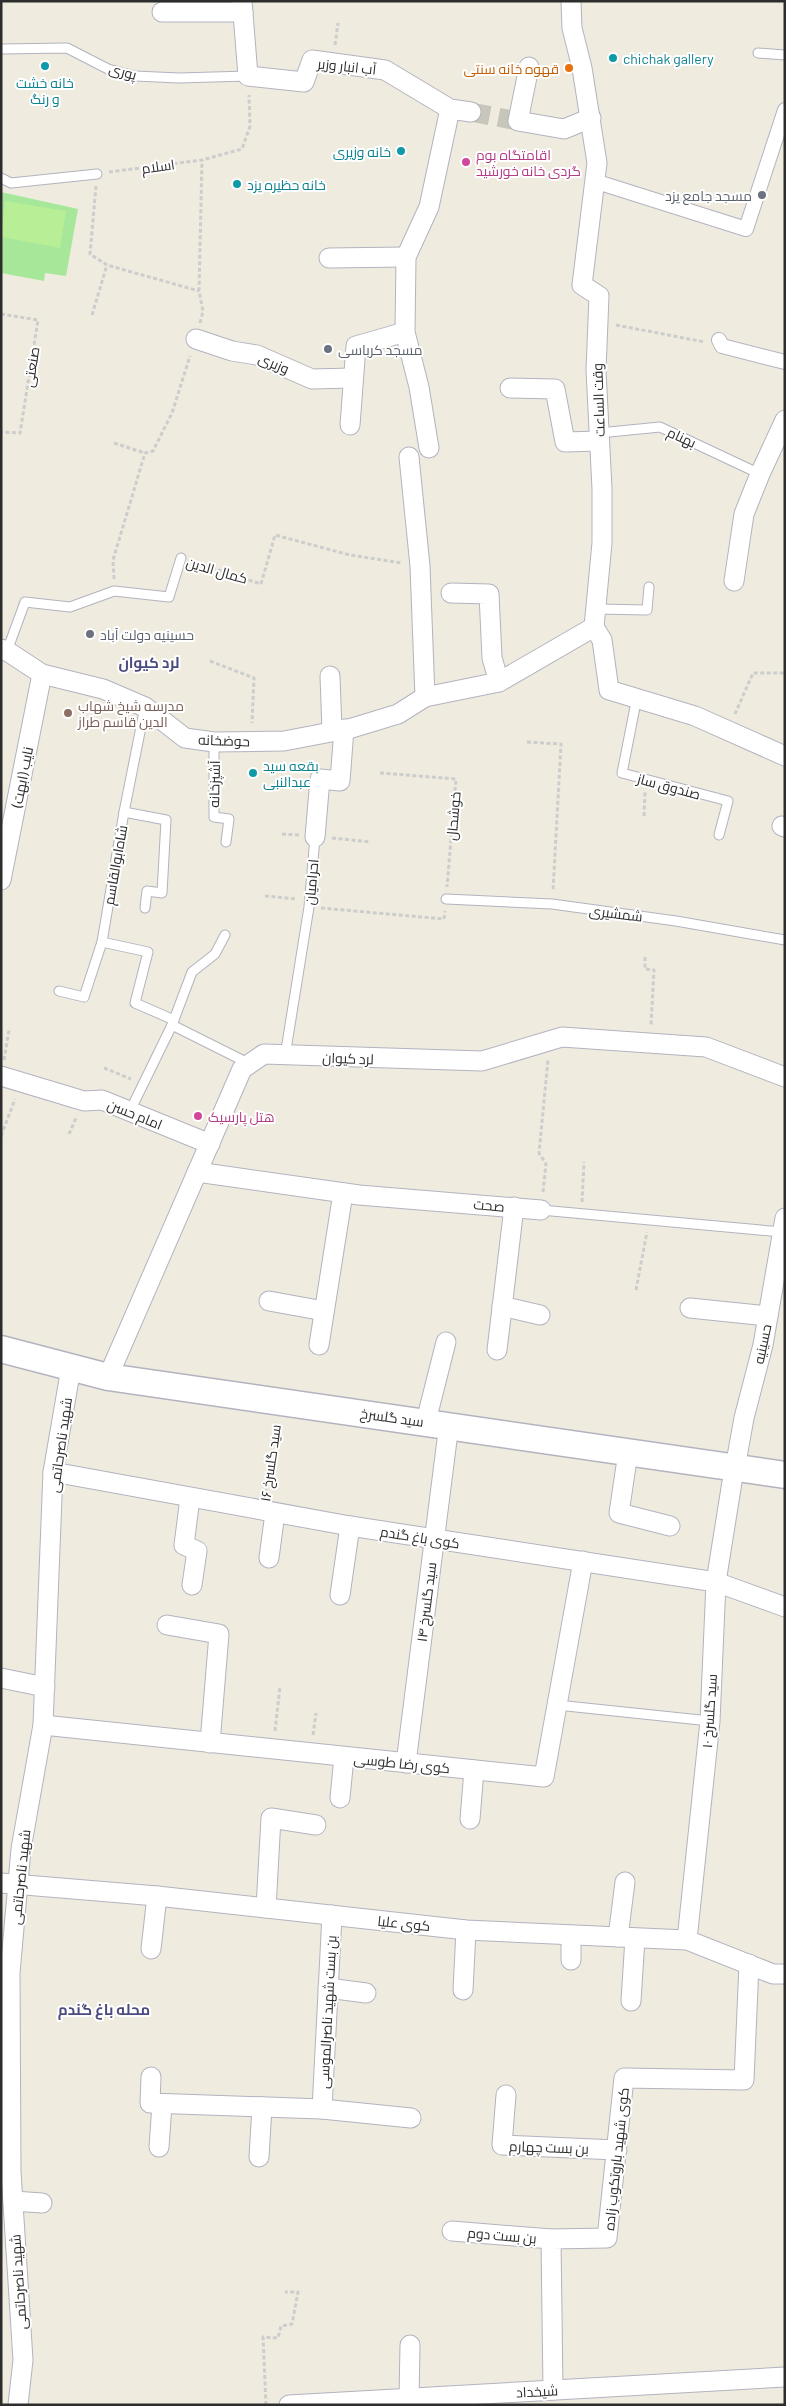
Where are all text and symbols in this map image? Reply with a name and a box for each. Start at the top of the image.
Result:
place label: chichak gallery [623,50,714,67]
marker: chichak gallery [607,52,619,64]
street label: آب انبار وزیر [316,54,378,78]
street label: پوری [107,59,139,85]
marker: خانه خشت و رنگ [39,60,51,72]
place label: قهوه خانه سنتی [463,60,559,77]
marker: قهوه خانه سنتی [563,62,575,74]
place label: خانه خشت و رنگ [16,74,74,107]
place label: خانه وزیری [333,143,391,160]
marker: خانه وزیری [395,145,407,157]
place label: اقامتگاه بوم گردی خانه خورشید [476,146,581,179]
street label: اسلام [140,155,176,179]
marker: اقامتگاه بوم گردی خانه خورشید [460,156,472,168]
place label: خانه حظیره یزد [247,176,326,193]
marker: خانه حظیره یزد [231,178,243,190]
place label: مسجد جامع یزد [665,187,752,205]
marker: مسجد جامع یزد [756,189,768,201]
place label: مسجد کرباسی [338,341,423,358]
marker: مسجد کرباسی [322,343,334,355]
street label: صنعتی [19,345,43,389]
street label: وزیری [256,349,292,377]
street label: وقت الساعت [588,363,608,437]
street label: بهنام [664,423,699,453]
street label: کمال الدین [184,553,250,588]
place label: حسینیه دولت آباد [100,626,194,643]
marker: حسینیه دولت آباد [84,628,96,640]
district label: لرد کیوان [118,653,180,672]
place label: مدرسه شیخ شهاب الدین قاسم طراز [77,697,184,732]
marker: مدرسه شیخ شهاب الدین قاسم طراز [62,707,74,719]
street label: حوضخانه [198,731,250,749]
street label: نایب (ابهت) [8,745,36,810]
place label: بقعه سید عبدالنبی [263,757,319,790]
street label: آشپزخانه [205,760,225,808]
marker: بقعه سید عبدالنبی [247,767,259,779]
street label: صندوق ساز [634,769,703,804]
street label: خوشحال [442,791,465,841]
street label: شاه‌ابوالقاسم [100,824,132,907]
street label: احرامیان [301,858,321,906]
street label: شمشیری [588,901,644,925]
street label: لرد کیوان [322,1049,374,1067]
street label: امام حسن [104,1095,165,1135]
place label: هتل پارسیک [208,1108,275,1127]
marker: هتل پارسیک [192,1110,204,1122]
street label: صحت [473,1195,505,1215]
street label: حسینیه [750,1323,774,1365]
street label: شهید ناصرحاتمی [45,1396,75,1494]
street label: سید گلسرخ [359,1404,425,1431]
street label: سید گلسرخ ۱۶ [256,1423,285,1503]
street label: کوی باغ گندم [379,1522,461,1554]
street label: سید گلسرخ ۱۴ [413,1561,440,1643]
street label: سید گلسرخ ۱۰ [698,1673,721,1749]
street label: کوی رضا طوسی [353,1749,451,1777]
street label: شهید ناصرحاتمی [7,1828,33,1926]
street label: کوی علیا [377,1912,431,1934]
street label: بن بست شهید ناصرالموسی [314,1935,340,2089]
district label: محله باغ گندم [58,2000,150,2020]
street label: کوی شهید باروتکوب زاده [600,2087,632,2231]
street label: بن بست چهارم [509,2137,589,2159]
street label: بن بست دوم [466,2224,537,2248]
street label: شهید ناصرحاتمی [6,2234,30,2330]
street label: شیخداد [516,2381,558,2401]

